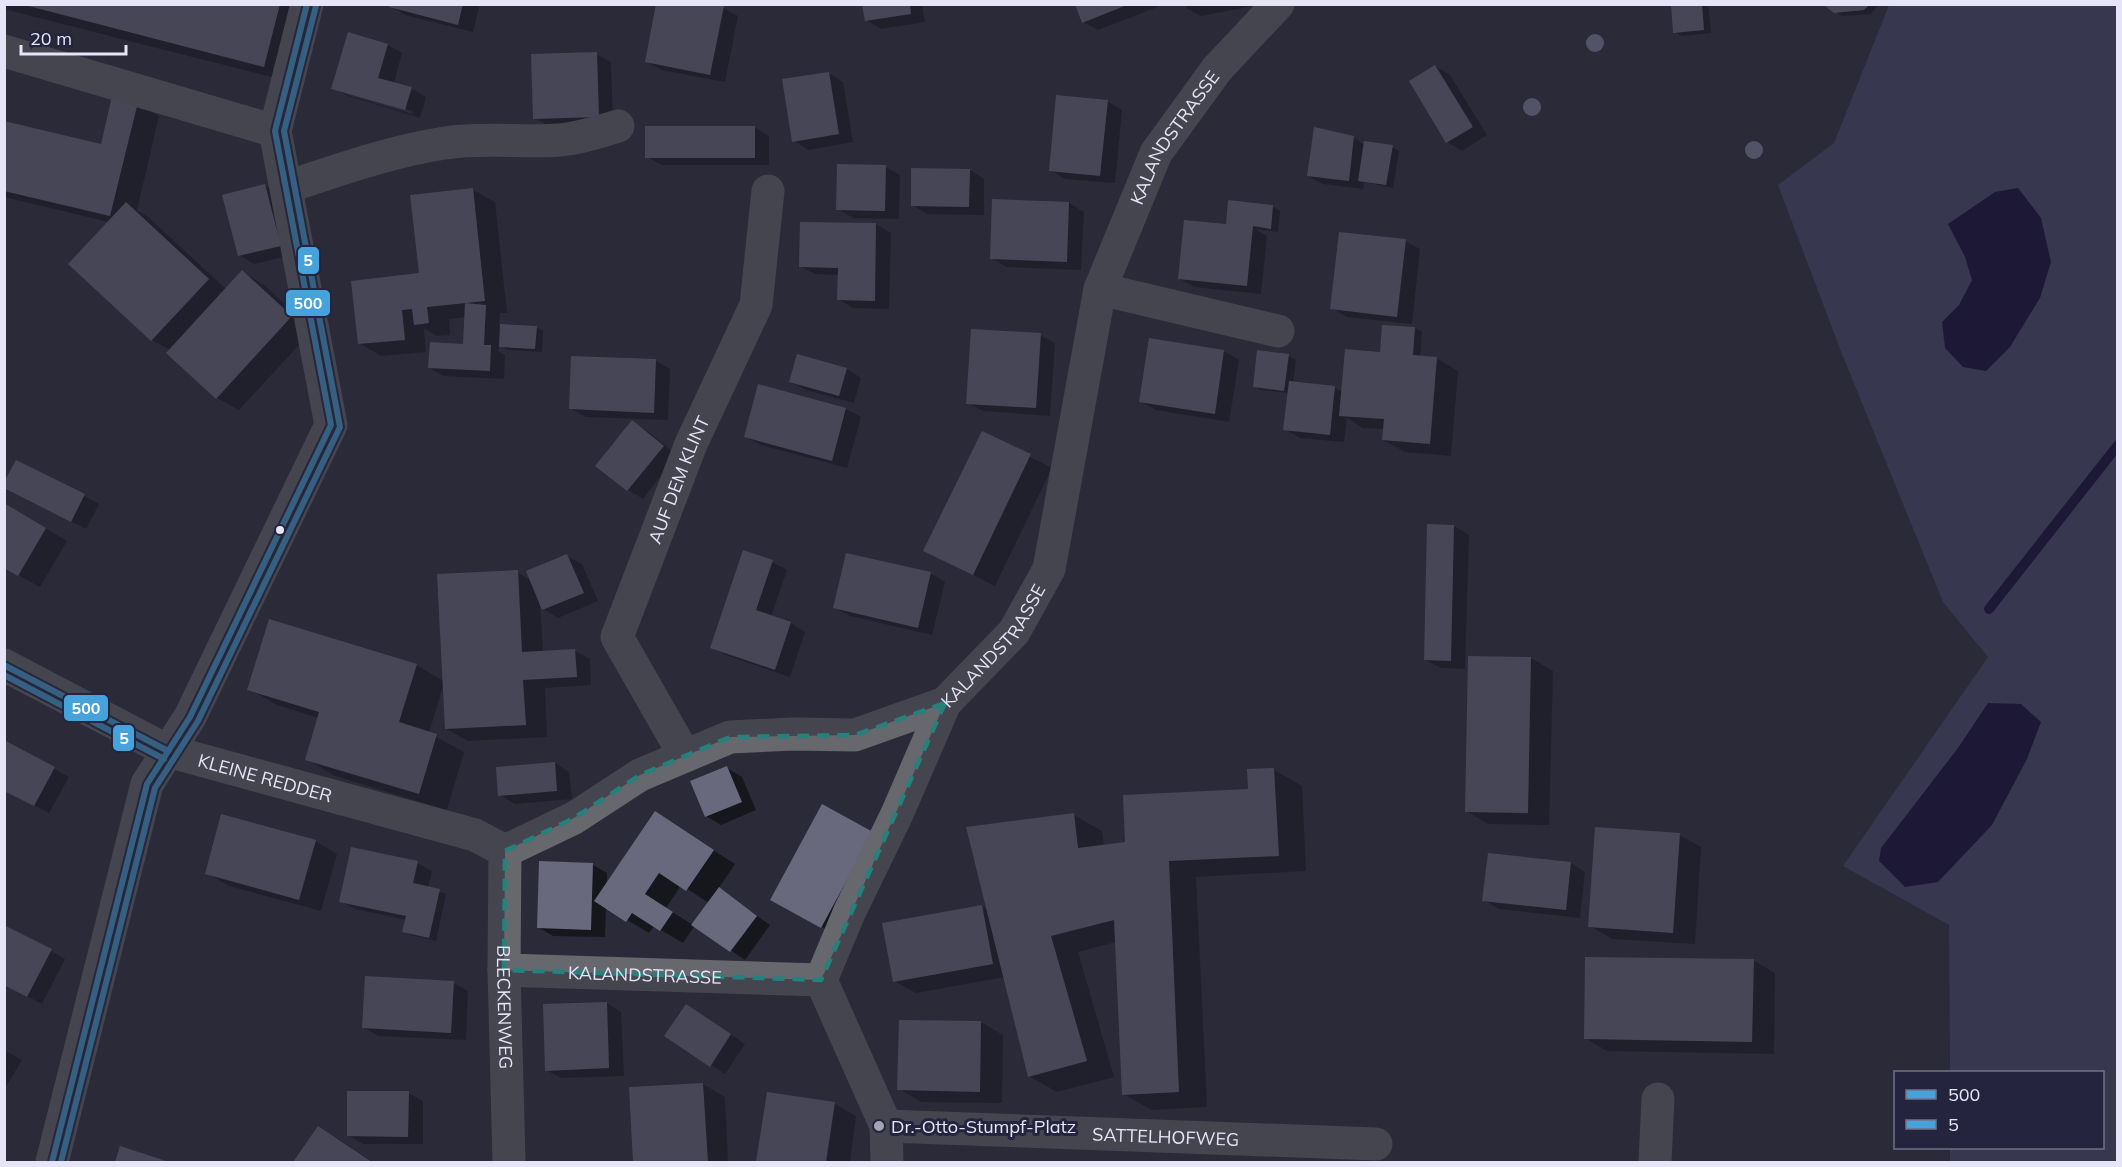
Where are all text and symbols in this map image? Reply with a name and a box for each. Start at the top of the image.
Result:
scale bar [21,18,126,56]
text: 20 m [30,27,72,50]
street label: KALANDSTRASSE [1125,66,1224,208]
line badge: 5 [297,246,320,275]
text: 5 [303,250,313,270]
line badge: 500 [285,289,331,317]
text: 500 [294,293,322,313]
street label: AUF DEM KLINT [642,412,714,547]
unlabelled marker [274,524,286,536]
street label: KALANDSTRASSE [936,580,1050,712]
line badge: 500 [63,694,109,722]
text: 500 [72,698,100,718]
line badge: 5 [112,724,135,752]
text: 5 [119,728,129,748]
street label: KLEINE REDDER [196,748,335,807]
street label: BLECKENWEG [492,945,518,1069]
street label: KALANDSTRASSE [568,961,722,988]
legend [1894,1071,2104,1149]
text: 500 [1948,1083,1980,1106]
text: 5 [1948,1113,1959,1136]
place label: Dr.-Otto-Stumpf-Platz [891,1115,1076,1138]
marker: Dr.-Otto-Stumpf-Platz [872,1119,886,1133]
street label: SATTELHOFWEG [1092,1122,1240,1150]

